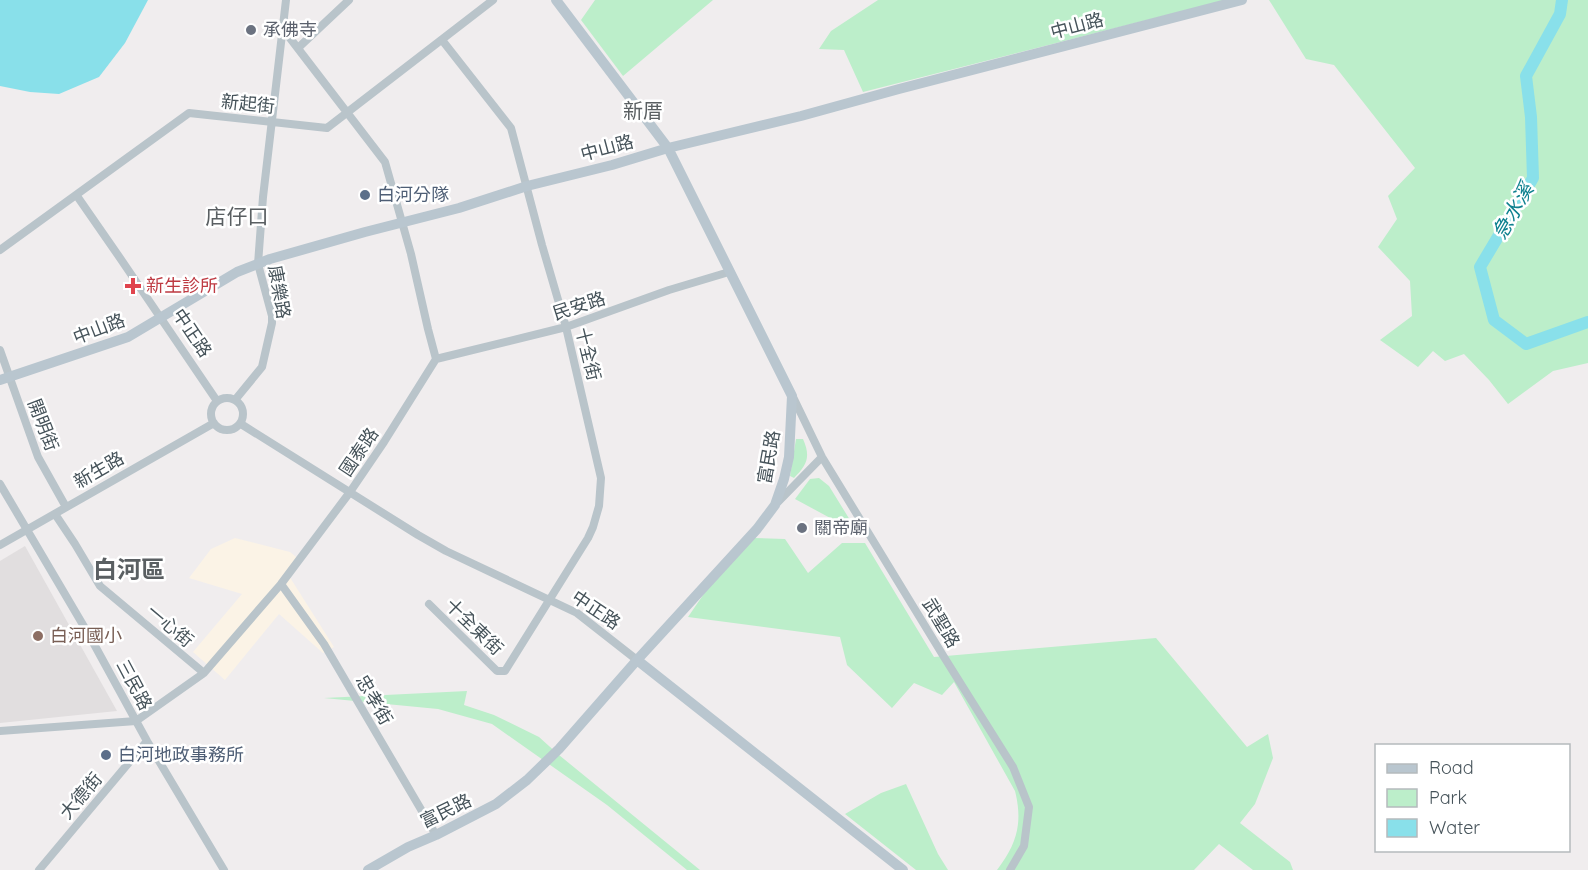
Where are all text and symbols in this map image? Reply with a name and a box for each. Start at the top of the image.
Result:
street label: 中山路 [1048,7,1106,44]
place label: 承佛寺 [263,18,317,41]
marker: 承佛寺 [244,23,258,37]
street label: 新起街 [220,89,276,118]
district label: 新厝 [623,98,663,123]
street label: 中山路 [578,129,636,166]
water label: 急水溪 [1487,176,1540,243]
place label: 白河分隊 [377,183,449,206]
marker: 白河分隊 [358,188,372,202]
district label: 店仔口 [206,203,269,229]
street label: 康樂路 [263,263,296,320]
place label: 新生診所 [146,274,218,297]
marker: 新生診所 [124,277,142,295]
street label: 民安路 [550,286,608,325]
street label: 中正路 [168,304,217,362]
street label: 中山路 [69,308,128,349]
street label: 十全街 [571,325,606,383]
street label: 開明街 [23,395,64,454]
street label: 國泰路 [334,423,383,481]
street label: 富民路 [752,428,785,485]
street label: 新生路 [70,446,128,493]
place label: 關帝廟 [814,516,868,539]
marker: 關帝廟 [795,521,809,535]
district label: 白河區 [93,554,165,584]
street label: 中正路 [567,585,625,634]
street label: 十全東街 [440,593,508,660]
street label: 武聖路 [918,594,965,652]
street label: 一心街 [142,599,198,652]
place label: 白河國小 [50,624,122,647]
marker: 白河國小 [31,629,45,643]
street label: 三民路 [112,656,157,714]
street label: 忠孝街 [351,671,398,729]
place label: 白河地政事務所 [118,743,244,766]
legend [1375,744,1570,852]
marker: 白河地政事務所 [99,748,113,762]
text: Road [1429,756,1474,779]
street label: 大德街 [54,768,107,824]
text: Park [1429,786,1467,809]
street label: 富民路 [416,788,475,833]
text: Water [1429,816,1480,839]

